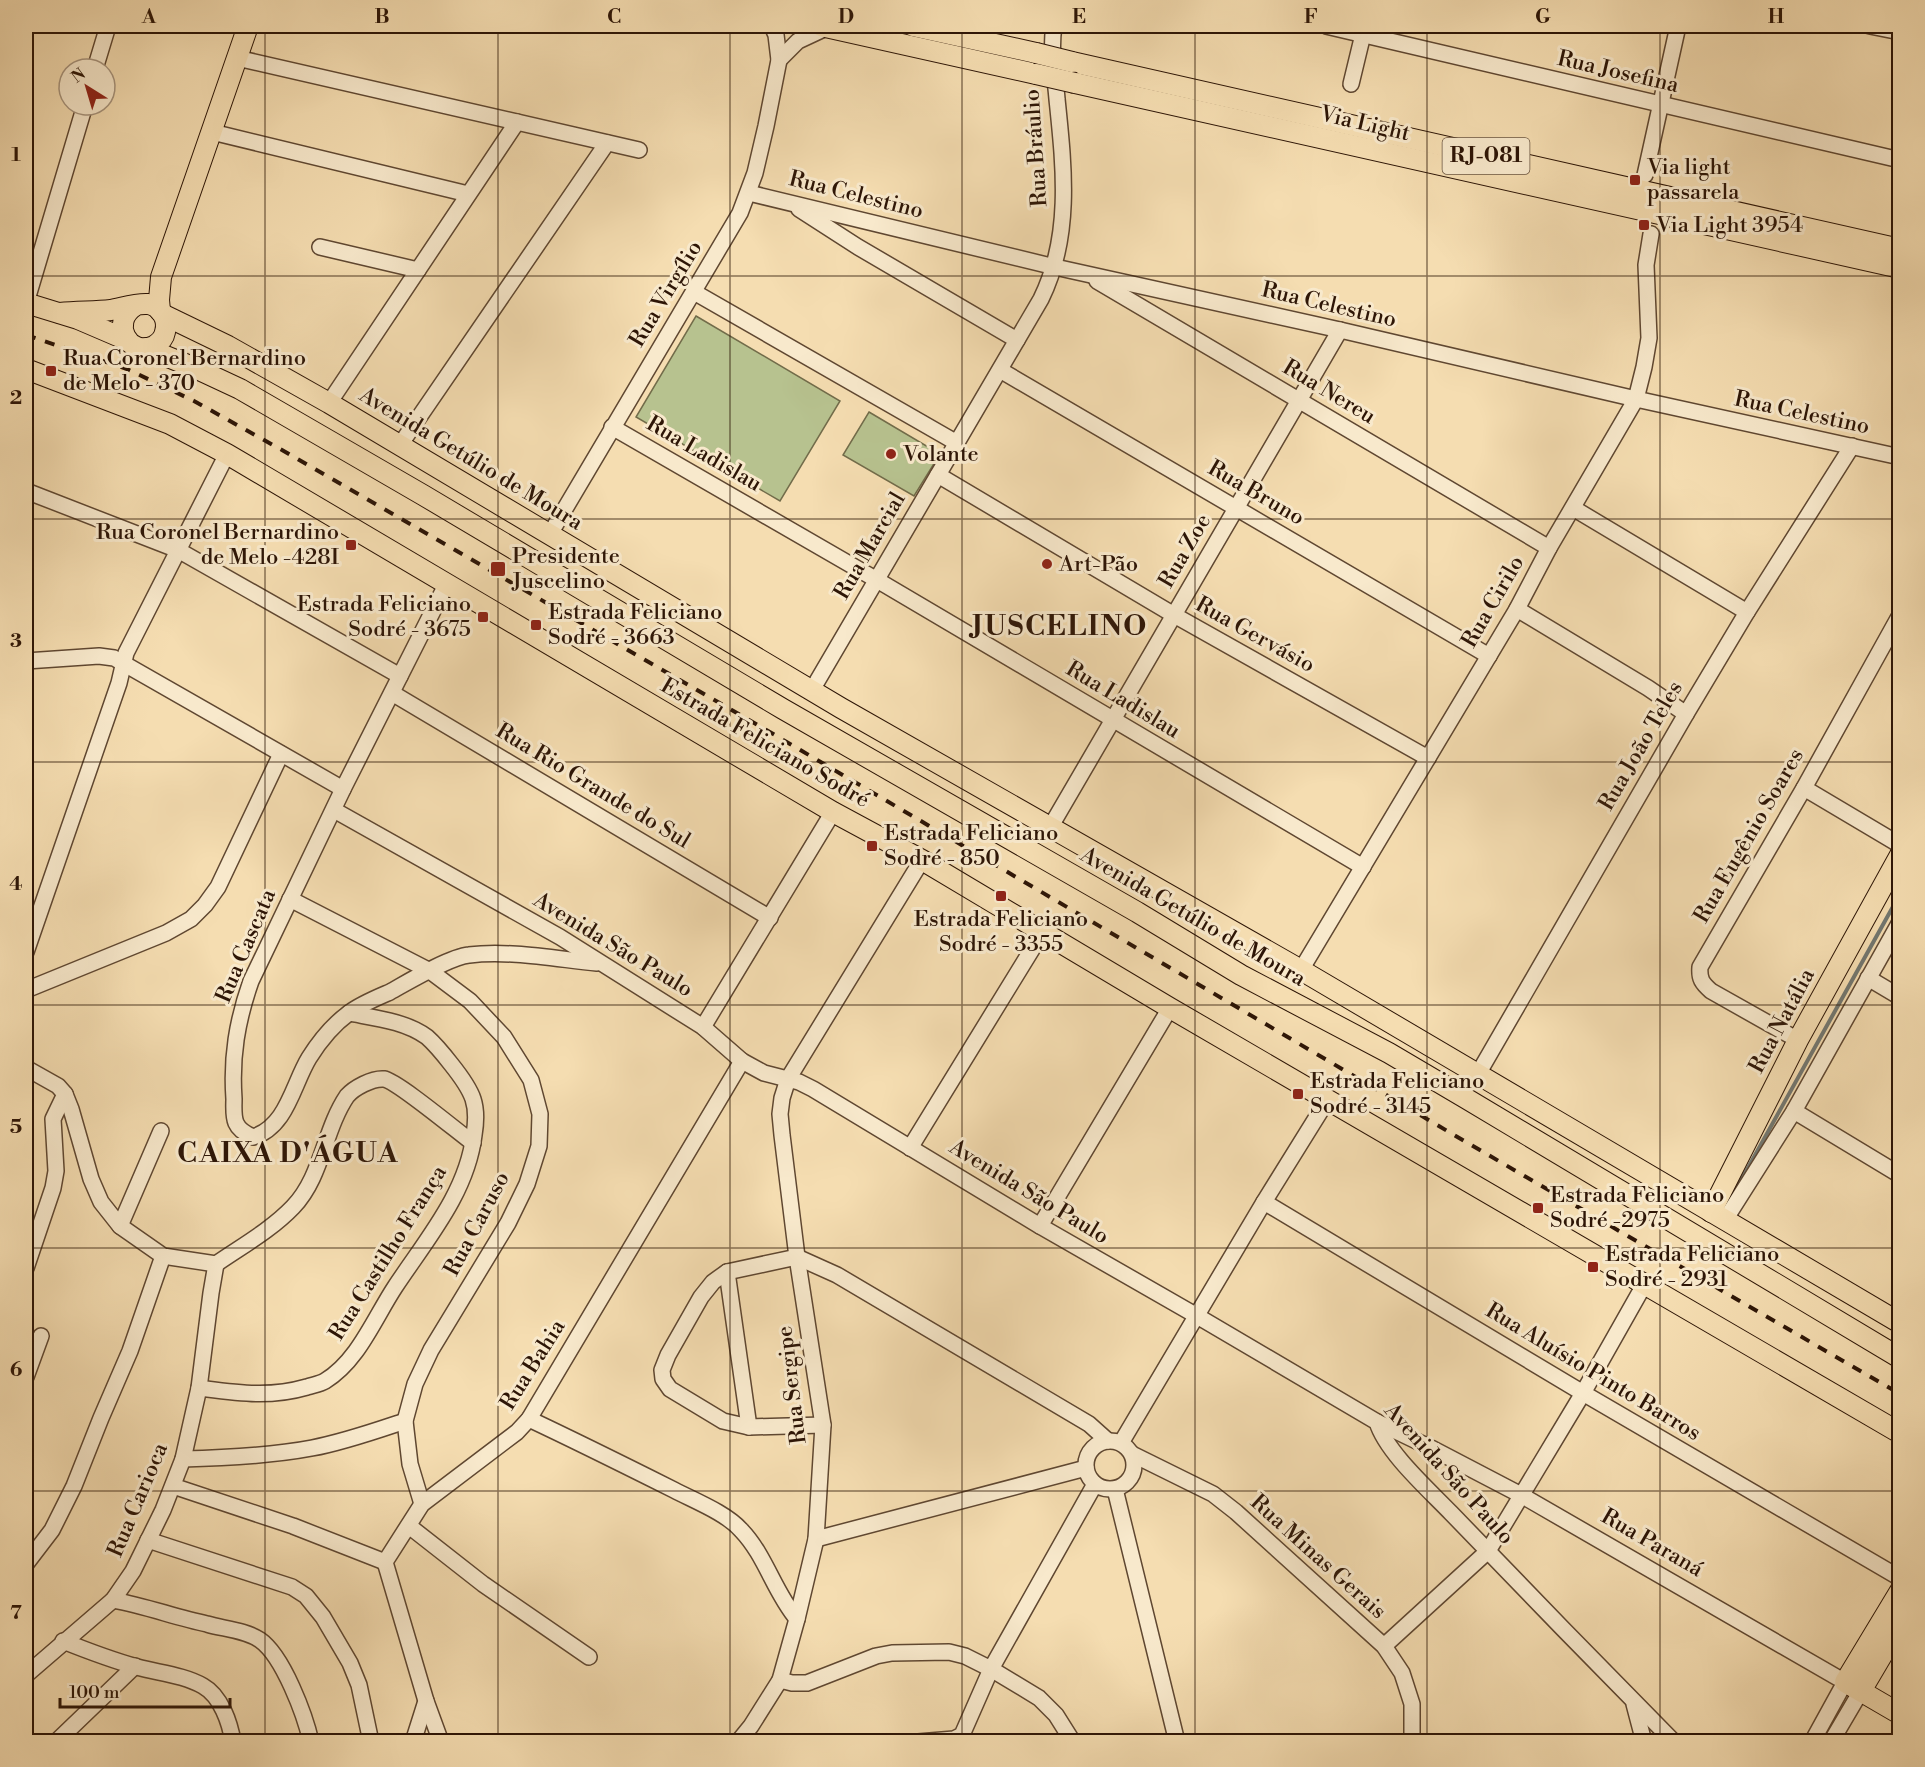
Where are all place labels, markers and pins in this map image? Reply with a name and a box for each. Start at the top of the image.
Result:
place label: Via light passarela [1646,154,1740,206]
marker: Via light passarela [1628,173,1642,187]
place label: Via Light 3954 [1655,212,1803,239]
marker: Via Light 3954 [1637,218,1651,232]
place label: Rua Coronel Bernardino de Melo - 370 [63,345,306,397]
marker: Rua Coronel Bernardino de Melo - 370 [44,364,58,378]
place label: Volante [902,441,979,468]
marker: Volante [884,447,898,461]
place label: Rua Coronel Bernardino de Melo -428I [96,519,340,571]
marker: Rua Coronel Bernardino de Melo -428I [344,538,358,552]
place label: Presidente Juscelino [511,543,620,595]
place label: Art-Pão [1058,551,1138,578]
marker: Art-Pão [1040,557,1054,571]
marker: Presidente Juscelino [489,560,507,578]
place label: Estrada Feliciano Sodré - 3675 [297,591,471,643]
place label: Estrada Feliciano Sodré - 3663 [548,599,722,651]
marker: Estrada Feliciano Sodré - 3675 [476,610,490,624]
marker: Estrada Feliciano Sodré - 3663 [529,618,543,632]
place label: Estrada Feliciano Sodré - 850 [884,820,1058,872]
marker: Estrada Feliciano Sodré - 850 [865,839,879,853]
marker: Estrada Feliciano Sodré - 3355 [994,889,1008,903]
place label: Estrada Feliciano Sodré - 3355 [914,906,1088,958]
place label: Estrada Feliciano Sodré - 3145 [1310,1068,1484,1120]
marker: Estrada Feliciano Sodré - 3145 [1291,1087,1305,1101]
place label: Estrada Feliciano Sodré -2975 [1550,1182,1724,1234]
marker: Estrada Feliciano Sodré -2975 [1531,1201,1545,1215]
place label: Estrada Feliciano Sodré - 2931 [1605,1241,1779,1293]
marker: Estrada Feliciano Sodré - 2931 [1586,1260,1600,1274]

